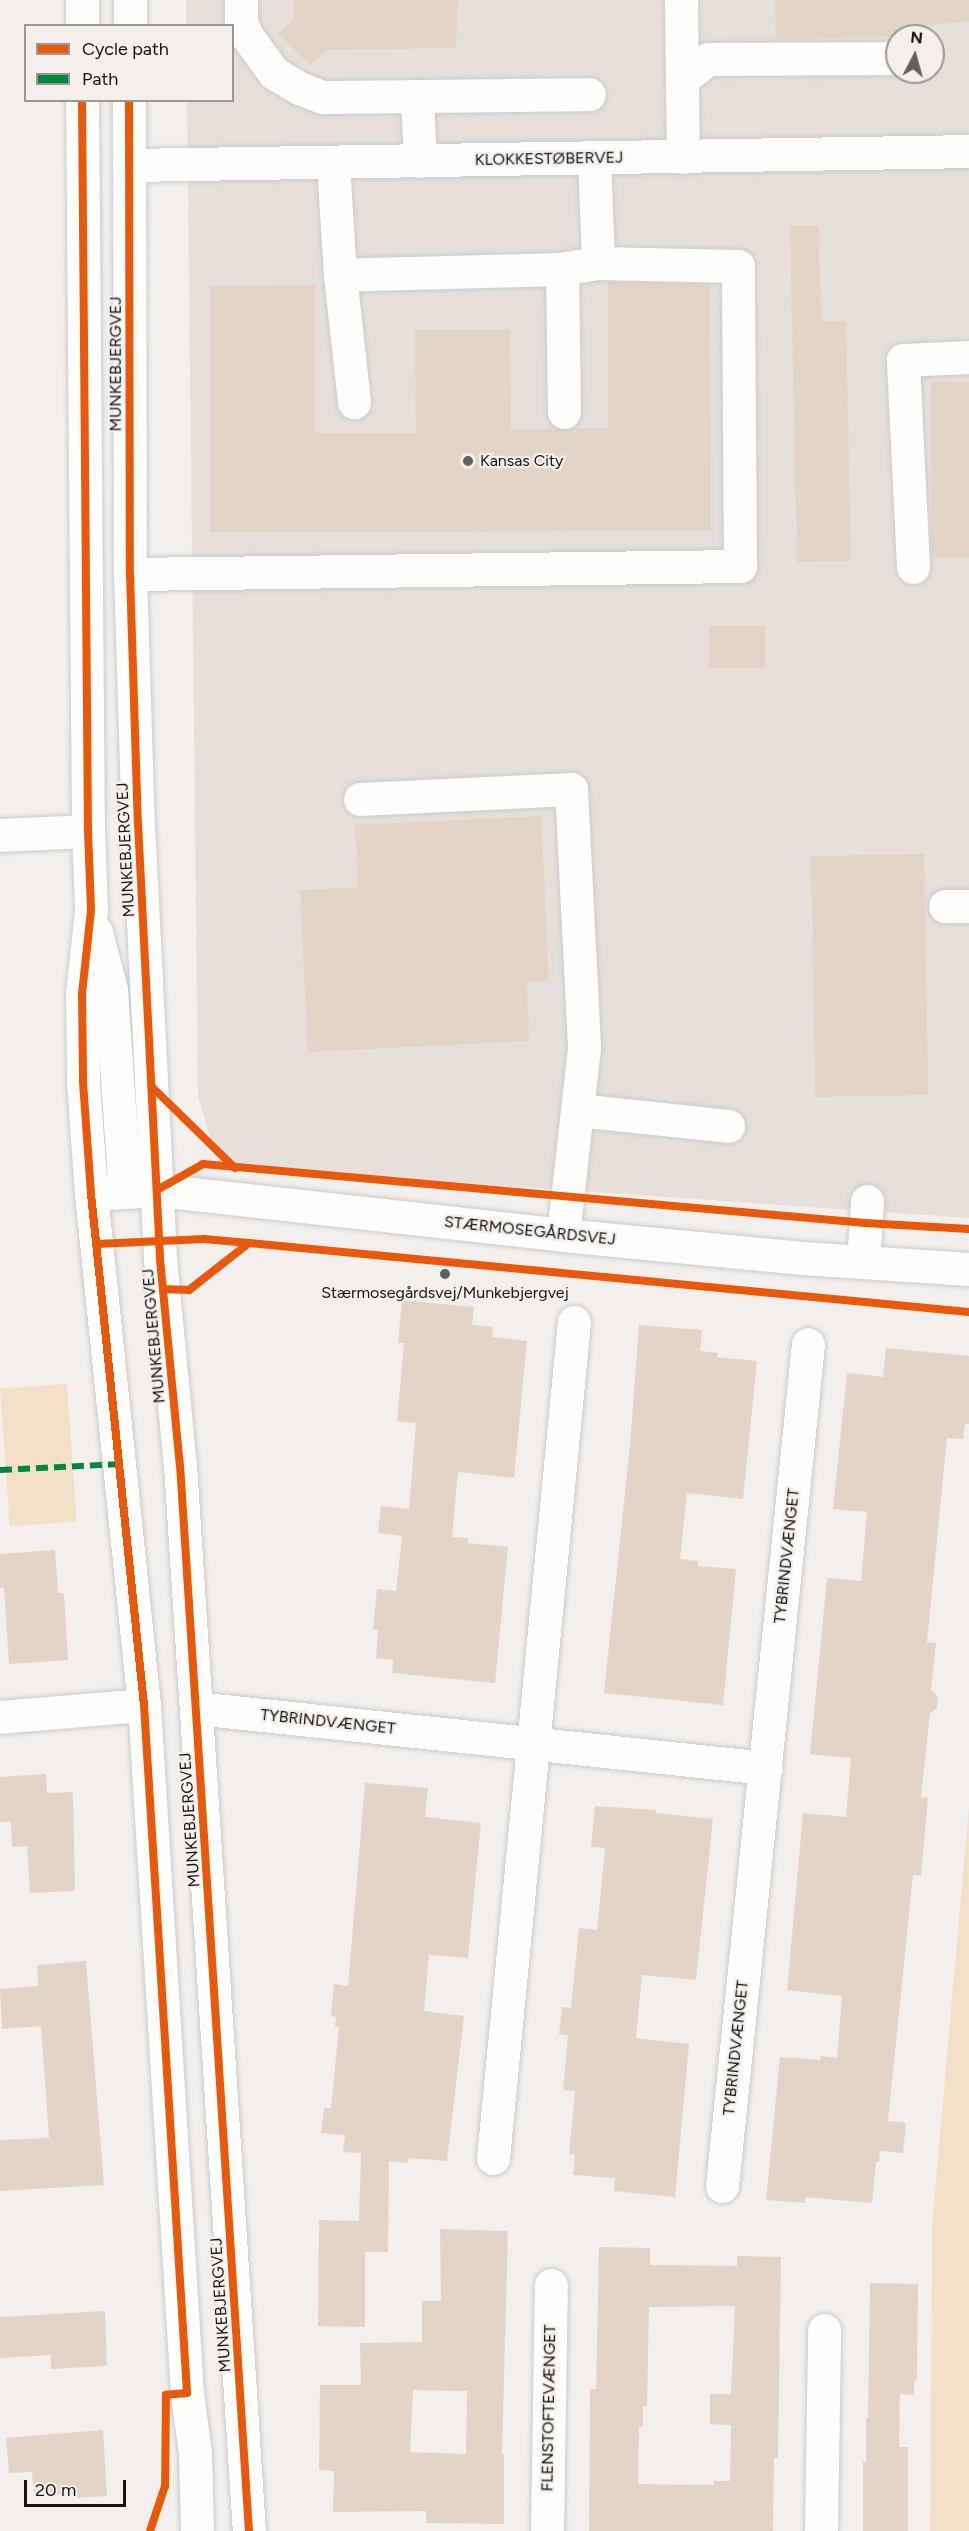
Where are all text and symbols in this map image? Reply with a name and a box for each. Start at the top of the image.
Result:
legend [24,24,234,102]
north arrow [885,24,945,84]
text: N [910,27,924,48]
text: Cycle path [82,38,169,60]
text: Path [82,68,118,90]
street label: KLOKKESTØBERVEJ [475,148,623,170]
street label: MUNKEBJERGVEJ [106,297,126,431]
place label: Kansas City [480,451,563,471]
marker: Kansas City [461,454,475,468]
street label: MUNKEBJERGVEJ [113,782,139,918]
street label: STÆRMOSEGÅRDSVEJ [443,1212,617,1250]
marker: Stærmosegårdsvej/Munkebjergvej [438,1267,452,1281]
street label: MUNKEBJERGVEJ [139,1268,169,1404]
place label: Stærmosegårdsvej/Munkebjergvej [321,1283,569,1303]
street label: TYBRINDVÆNGET [770,1487,804,1625]
street label: TYBRINDVÆNGET [259,1705,397,1739]
street label: MUNKEBJERGVEJ [176,1752,204,1888]
street label: TYBRINDVÆNGET [719,1979,753,2117]
street label: MUNKEBJERGVEJ [207,2237,235,2373]
street label: FLENSTOFTEVÆNGET [538,2324,560,2492]
scale bar [27,2468,129,2506]
text: 20 m [35,2479,76,2501]

